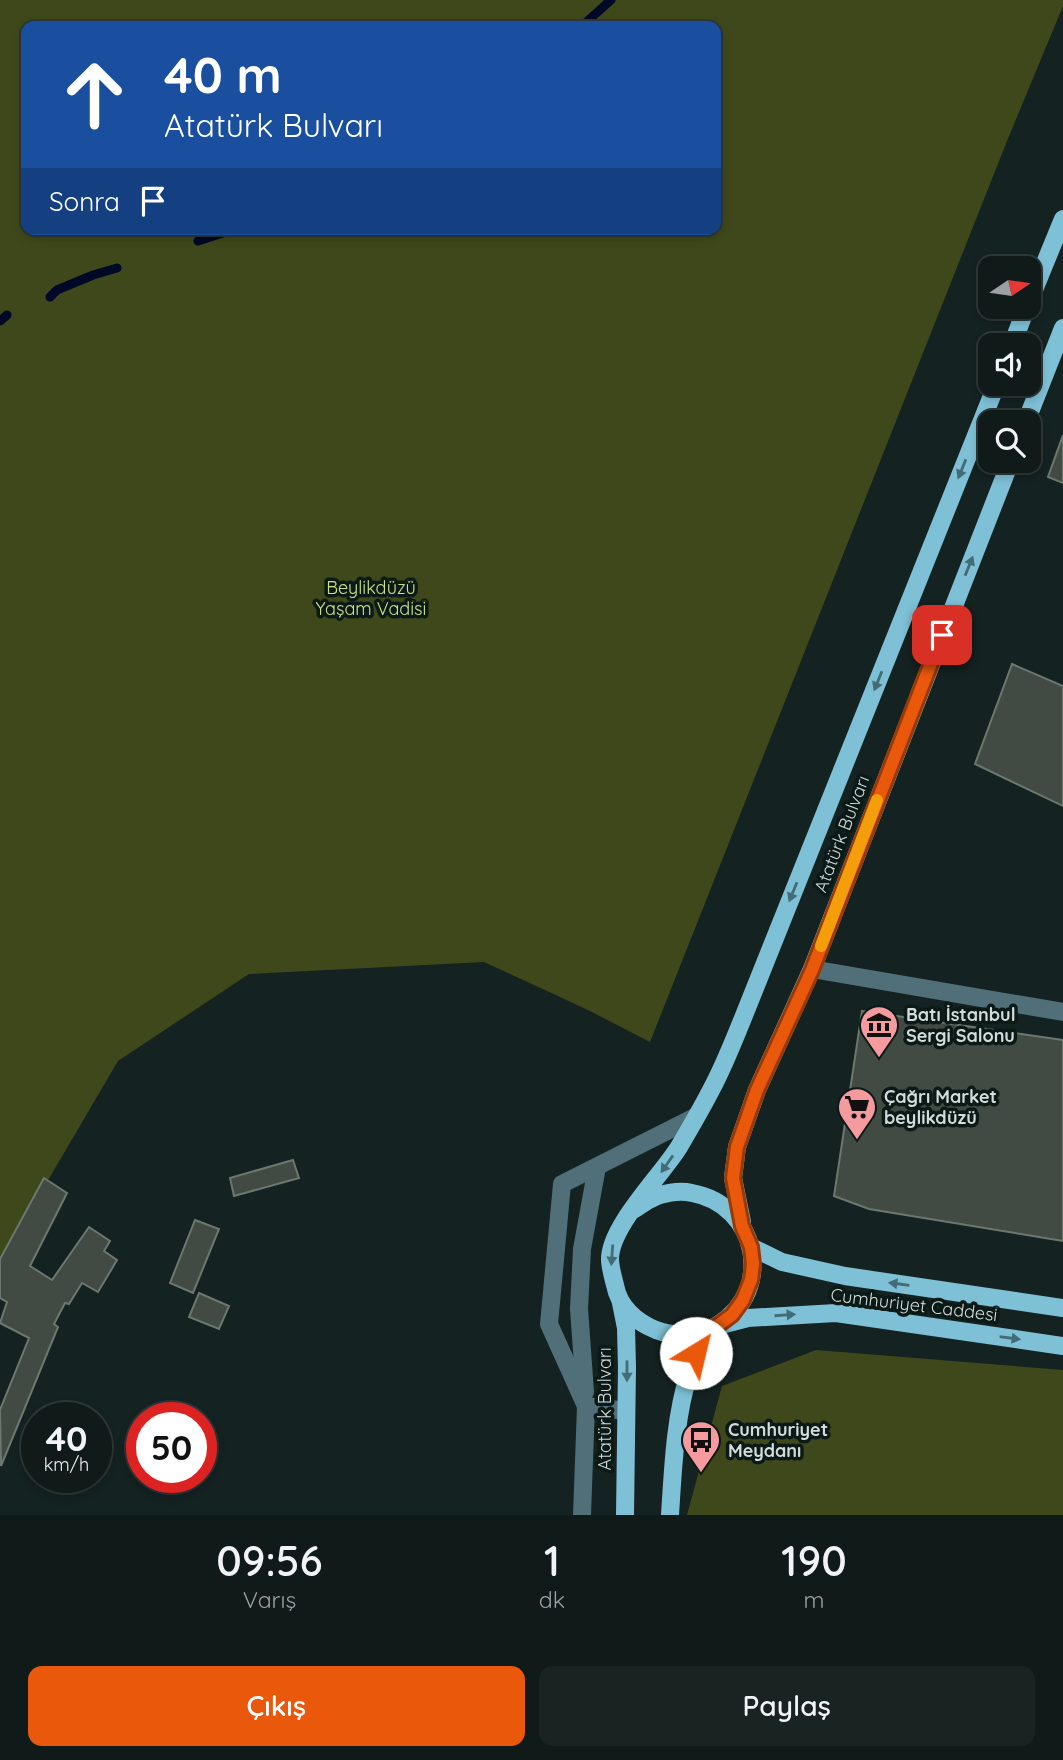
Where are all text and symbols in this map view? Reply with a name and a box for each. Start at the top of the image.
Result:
text: 40 m [164,44,282,105]
icon: ahead [49,49,140,140]
text: Atatürk Bulvarı [164,105,383,145]
icon: arrive [134,182,172,220]
text: Sonra [49,185,120,218]
north arrow [978,256,1041,318]
map controls [978,256,1041,473]
button: sound [978,333,1041,396]
button: search [978,410,1041,473]
one-way arrow [957,459,968,480]
one-way arrow [964,556,975,577]
park label: Beylikdüzü Yaşam Vadisi [316,576,426,620]
pin [912,605,972,665]
icon: arrive [923,616,961,654]
one-way arrow [872,670,883,691]
street label: Atatürk Bulvarı [809,772,874,895]
one-way arrow [788,882,799,903]
place label: Batı İstanbul Sergi Salonu [906,1003,1016,1047]
museum icon: Batı İstanbul Sergi Salonu [858,1004,900,1059]
place label: Çağrı Market beylikdüzü [884,1085,997,1129]
supermarket icon: Çağrı Market beylikdüzü [836,1086,878,1141]
one-way arrow [660,1155,674,1173]
one-way arrow [606,1244,617,1266]
one-way arrow [887,1278,909,1289]
street label: Cumhuriyet Caddesi [829,1283,999,1326]
one-way arrow [774,1309,796,1320]
position arrow [659,1316,733,1390]
one-way arrow [999,1333,1021,1344]
street label: Atatürk Bulvarı [593,1347,616,1471]
one-way arrow [621,1360,633,1382]
speed limit sign: 50 [126,1402,217,1493]
text: 40 [45,1416,88,1460]
place label: Cumhuriyet Meydanı [728,1418,828,1462]
bus stop icon: Cumhuriyet Meydanı [680,1419,722,1474]
text: km/h [44,1453,89,1476]
text: 09:56 [216,1534,323,1587]
text: 1 [544,1534,560,1587]
text: 190 [781,1534,847,1587]
text: Varış [243,1585,296,1614]
text: dk [539,1585,565,1614]
text: m [804,1585,825,1614]
button: Çıkış [28,1666,525,1746]
button: Paylaş [539,1666,1035,1746]

